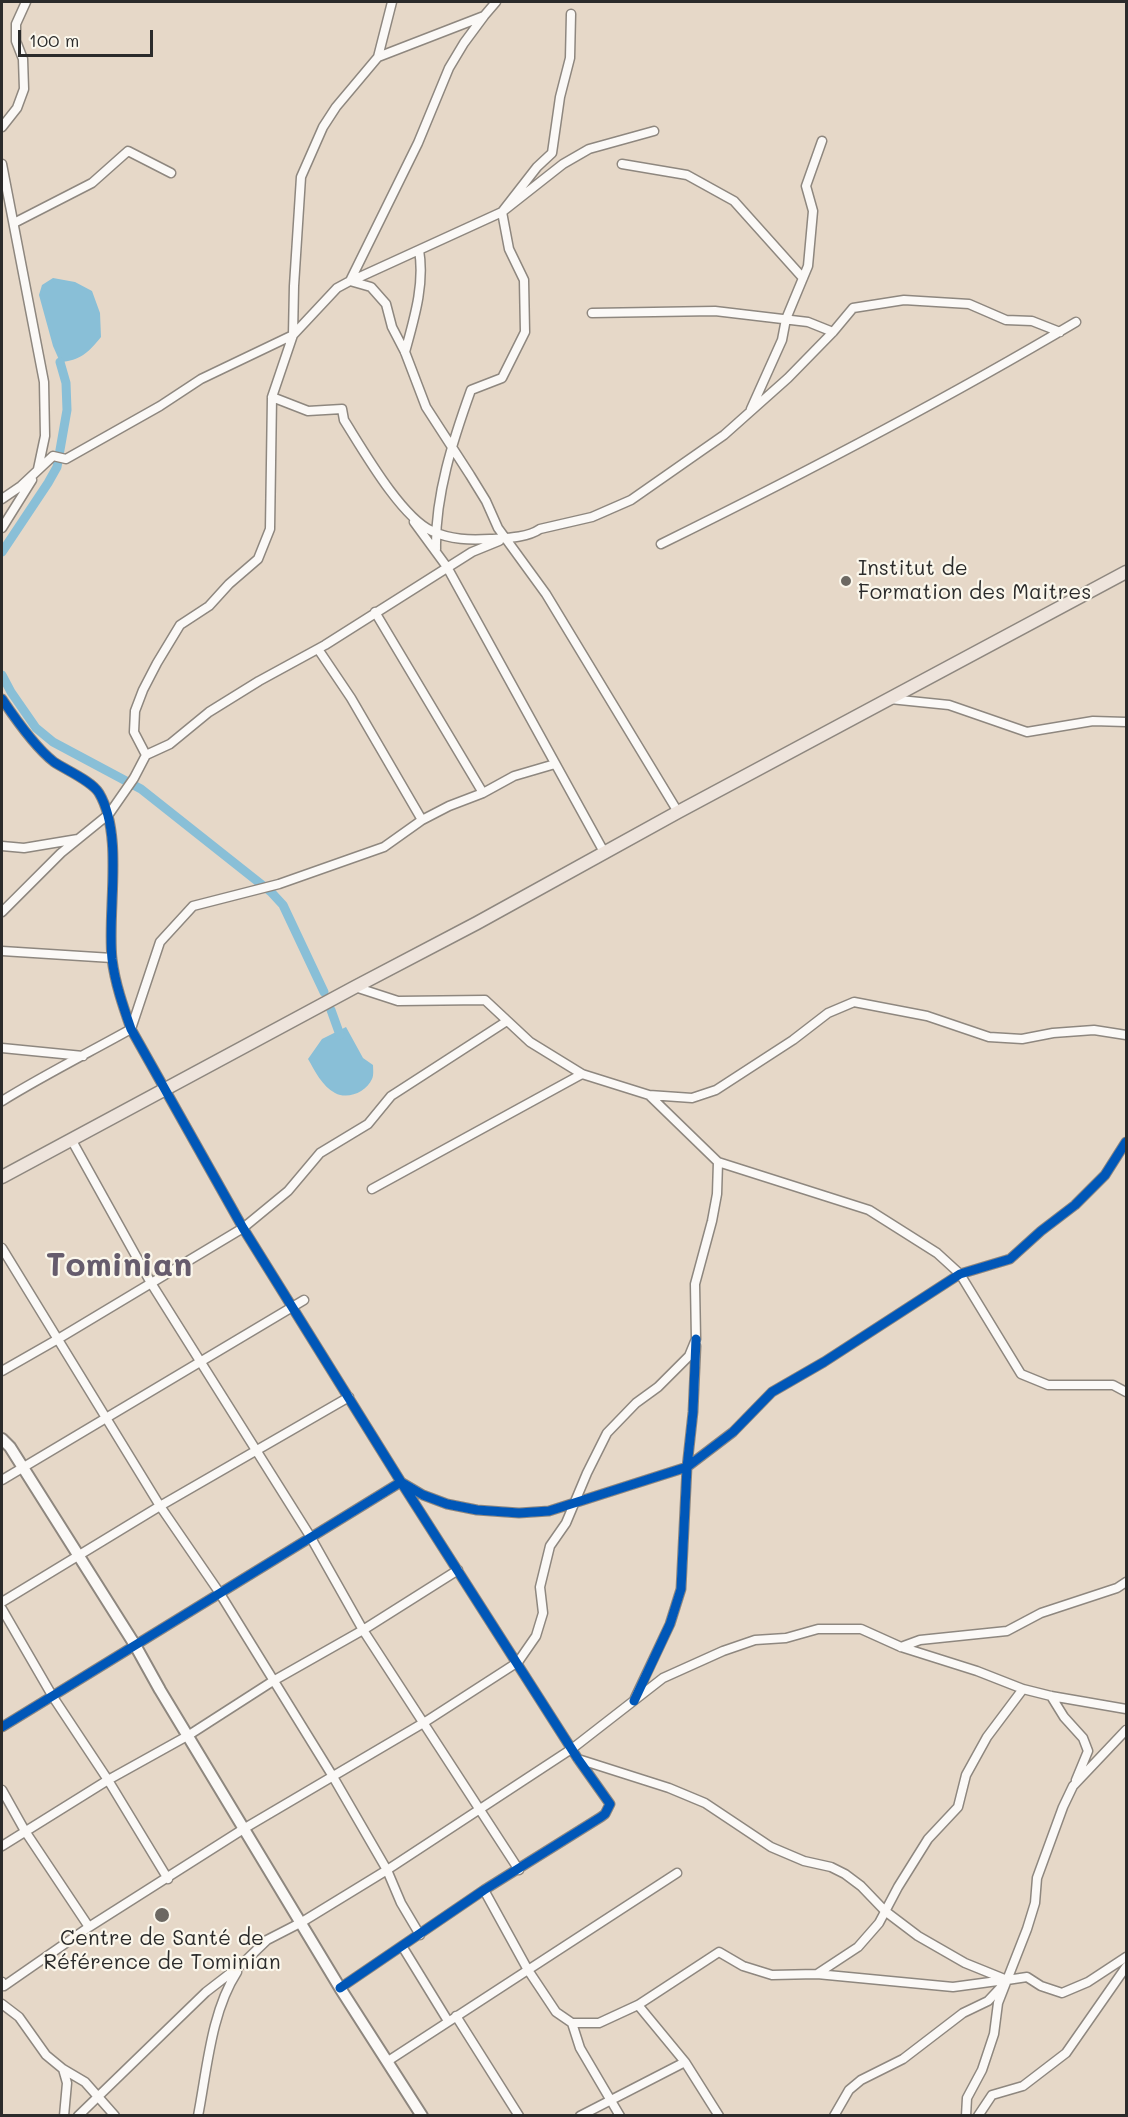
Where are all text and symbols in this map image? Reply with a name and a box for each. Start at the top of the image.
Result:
scale bar [21,18,156,56]
text: 100 m [29,28,79,52]
place label: Institut de Formation des Maitres [858,556,1091,606]
marker: Institut de Formation des Maitres [839,574,853,588]
district label: Tominian [46,1246,192,1286]
marker: Centre de Santé de Référence de Tominian [153,1906,171,1924]
place label: Centre de Santé de Référence de Tominian [43,1926,281,1976]

